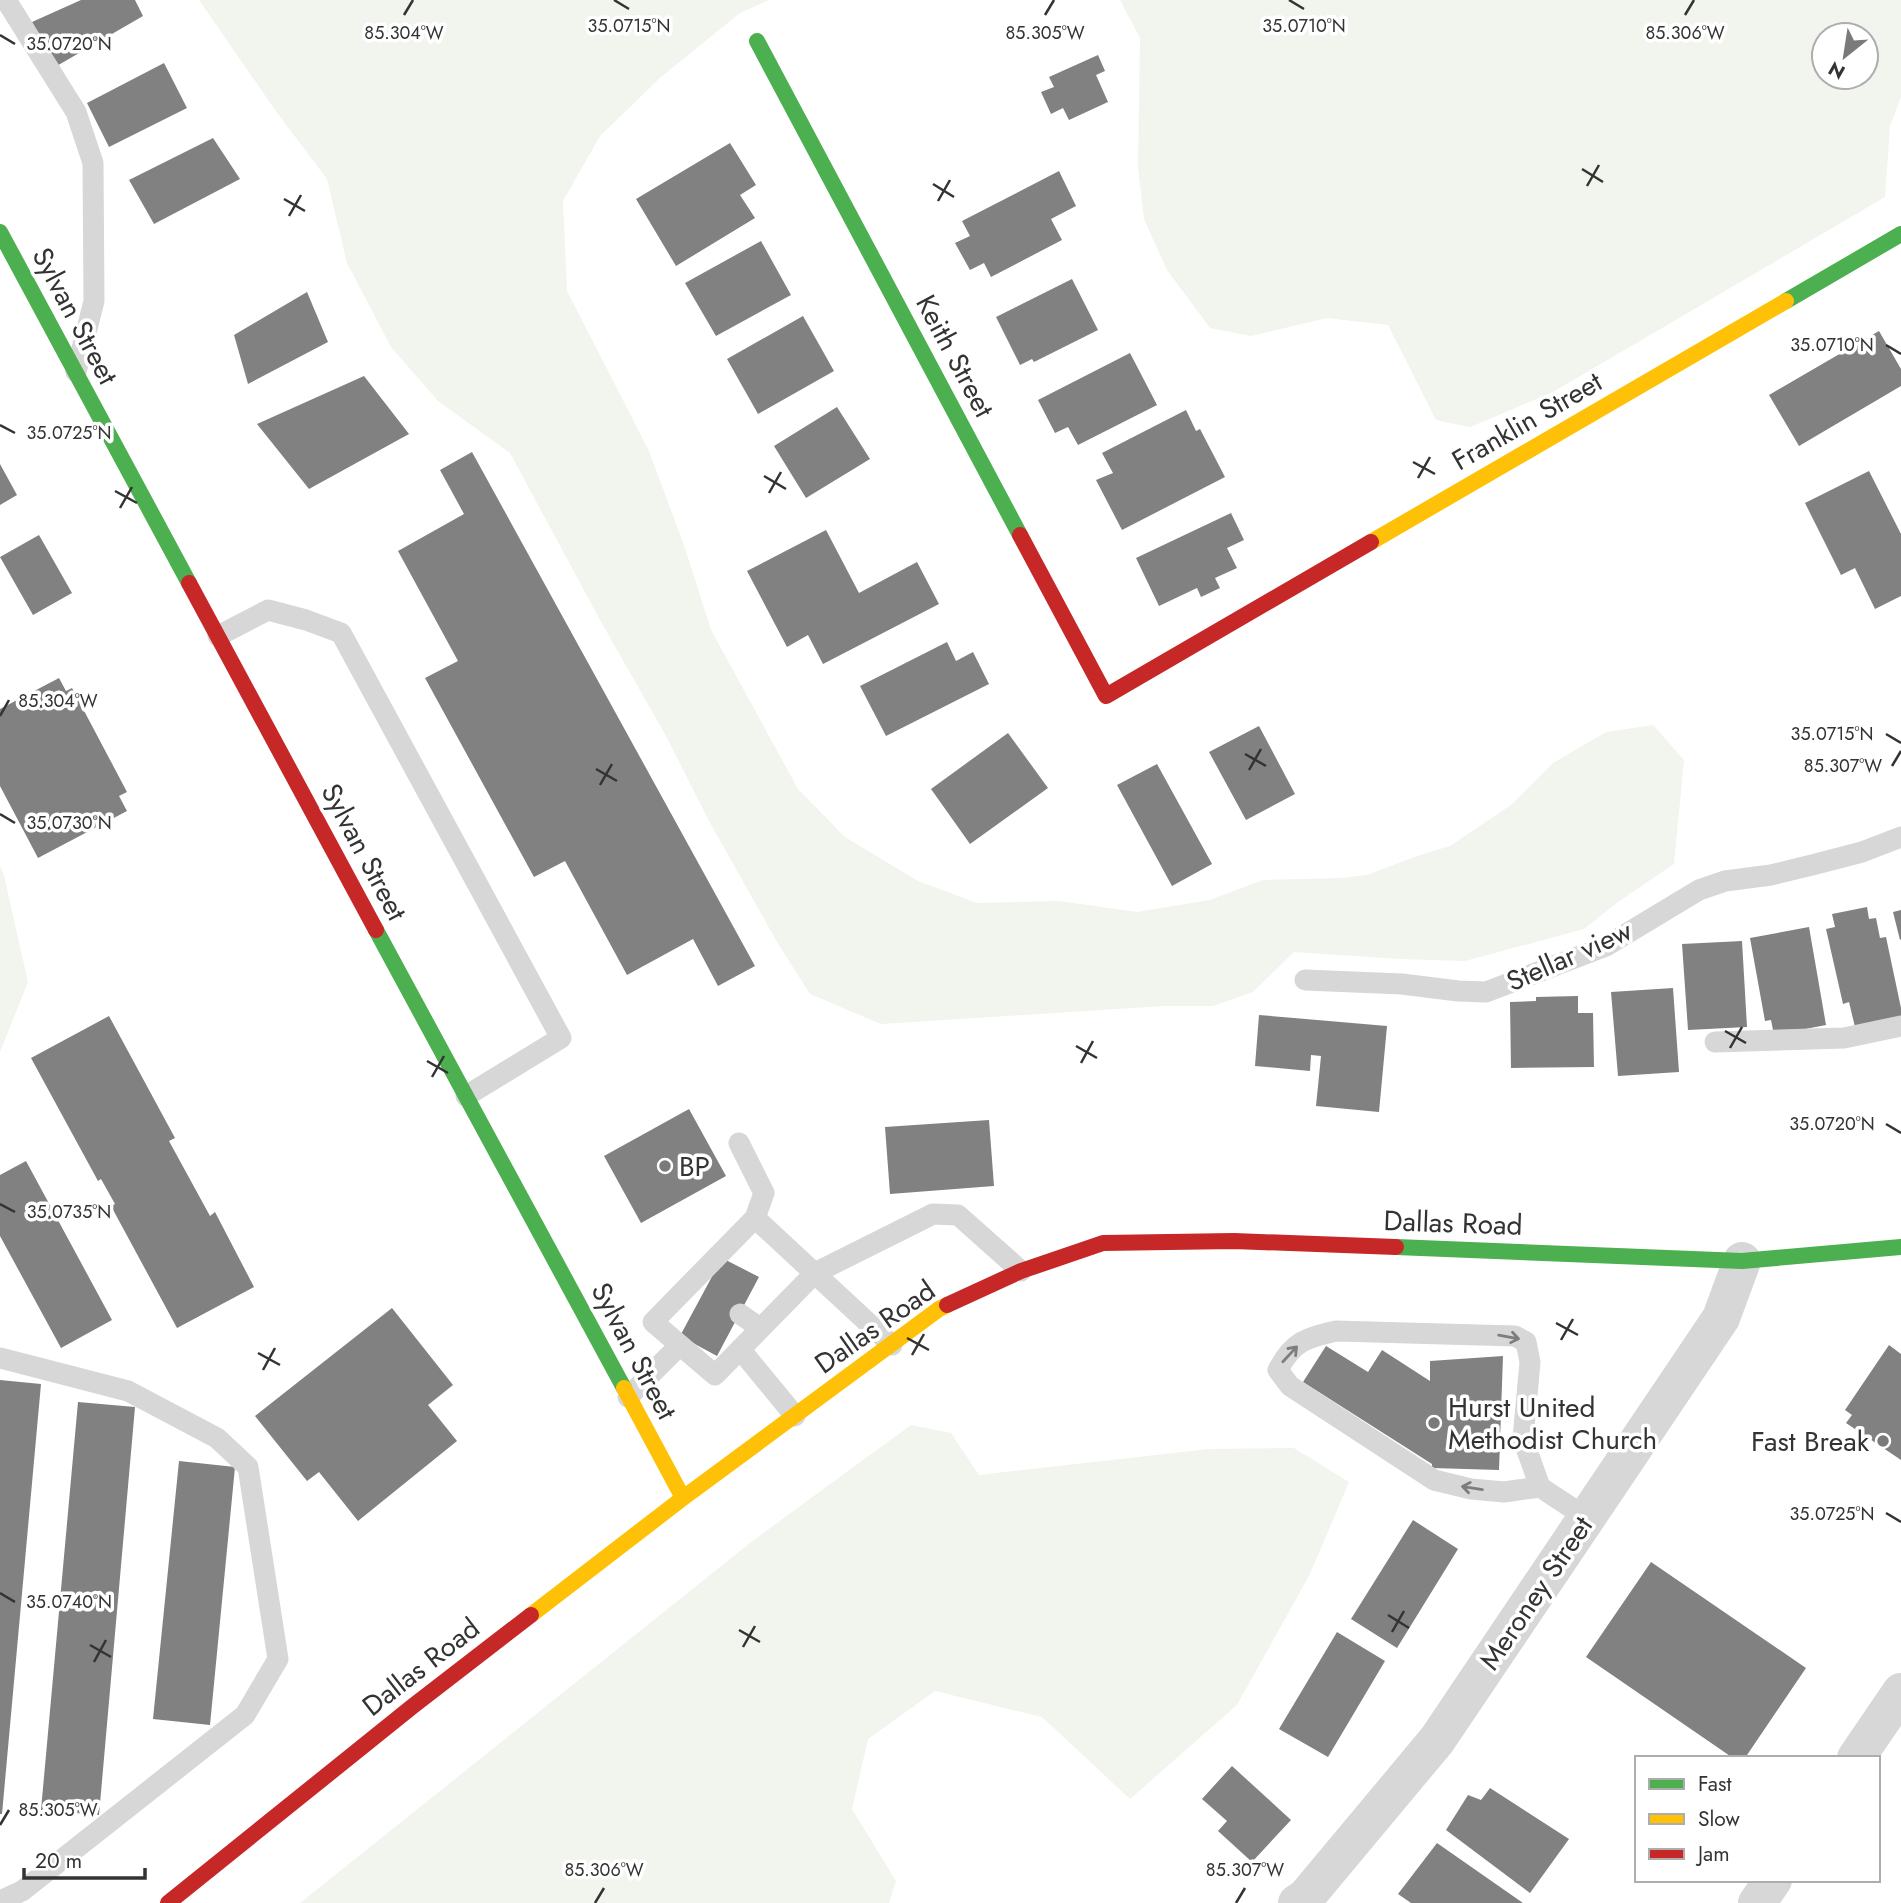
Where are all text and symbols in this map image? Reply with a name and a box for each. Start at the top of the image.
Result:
text: 35.0715°N [588,13,670,39]
text: 35.0710°N [1262,13,1346,39]
text: 85.304°W [364,20,444,46]
text: 85.305°W [1006,20,1085,46]
text: 85.306°W [1645,20,1725,46]
north arrow [1810,21,1880,91]
text: 35.0720°N [26,31,112,57]
text: N [1823,55,1850,86]
street label: Sylvan Street [22,240,128,392]
street label: Keith Street [906,288,1005,425]
text: 35.0710°N [1790,332,1874,358]
street label: Franklin Street [1444,361,1610,481]
text: 35.0725°N [27,420,111,446]
text: 85.304°W [18,688,98,714]
text: 35.0715°N [1791,721,1873,747]
text: 85.307°W [1804,753,1882,779]
street label: Sylvan Street [311,776,417,928]
text: 35.0730°N [26,810,112,836]
street label: Stellar view [1500,910,1638,1002]
text: 35.0720°N [1789,1111,1875,1137]
place label: BP [679,1146,710,1187]
marker: BP [657,1158,673,1174]
text: 35.0735°N [27,1199,111,1225]
street label: Dallas Road [1383,1200,1523,1246]
street label: Dallas Road [806,1270,944,1384]
street label: Sylvan Street [581,1275,687,1427]
one-way arrow [1497,1331,1520,1344]
one-way arrow [1281,1345,1298,1363]
place label: Hurst United Methodist Church [1448,1387,1657,1460]
marker: Hurst United Methodist Church [1426,1415,1442,1431]
place label: Fast Break [1751,1421,1870,1462]
marker: Fast Break [1875,1433,1891,1449]
one-way arrow [1461,1481,1484,1494]
text: 35.0725°N [1790,1501,1874,1527]
street label: Meroney Street [1469,1508,1603,1678]
text: 35.0740°N [26,1589,112,1615]
street label: Dallas Road [354,1608,488,1726]
legend [1635,1756,1880,1882]
text: Fast [1698,1769,1731,1799]
text: 85.305°W [19,1797,98,1823]
text: Slow [1698,1804,1740,1834]
scale bar [24,1836,145,1880]
text: Jam [1695,1839,1730,1869]
text: 20 m [35,1846,82,1876]
text: 85.306°W [564,1857,644,1883]
text: 85.307°W [1206,1857,1284,1883]

